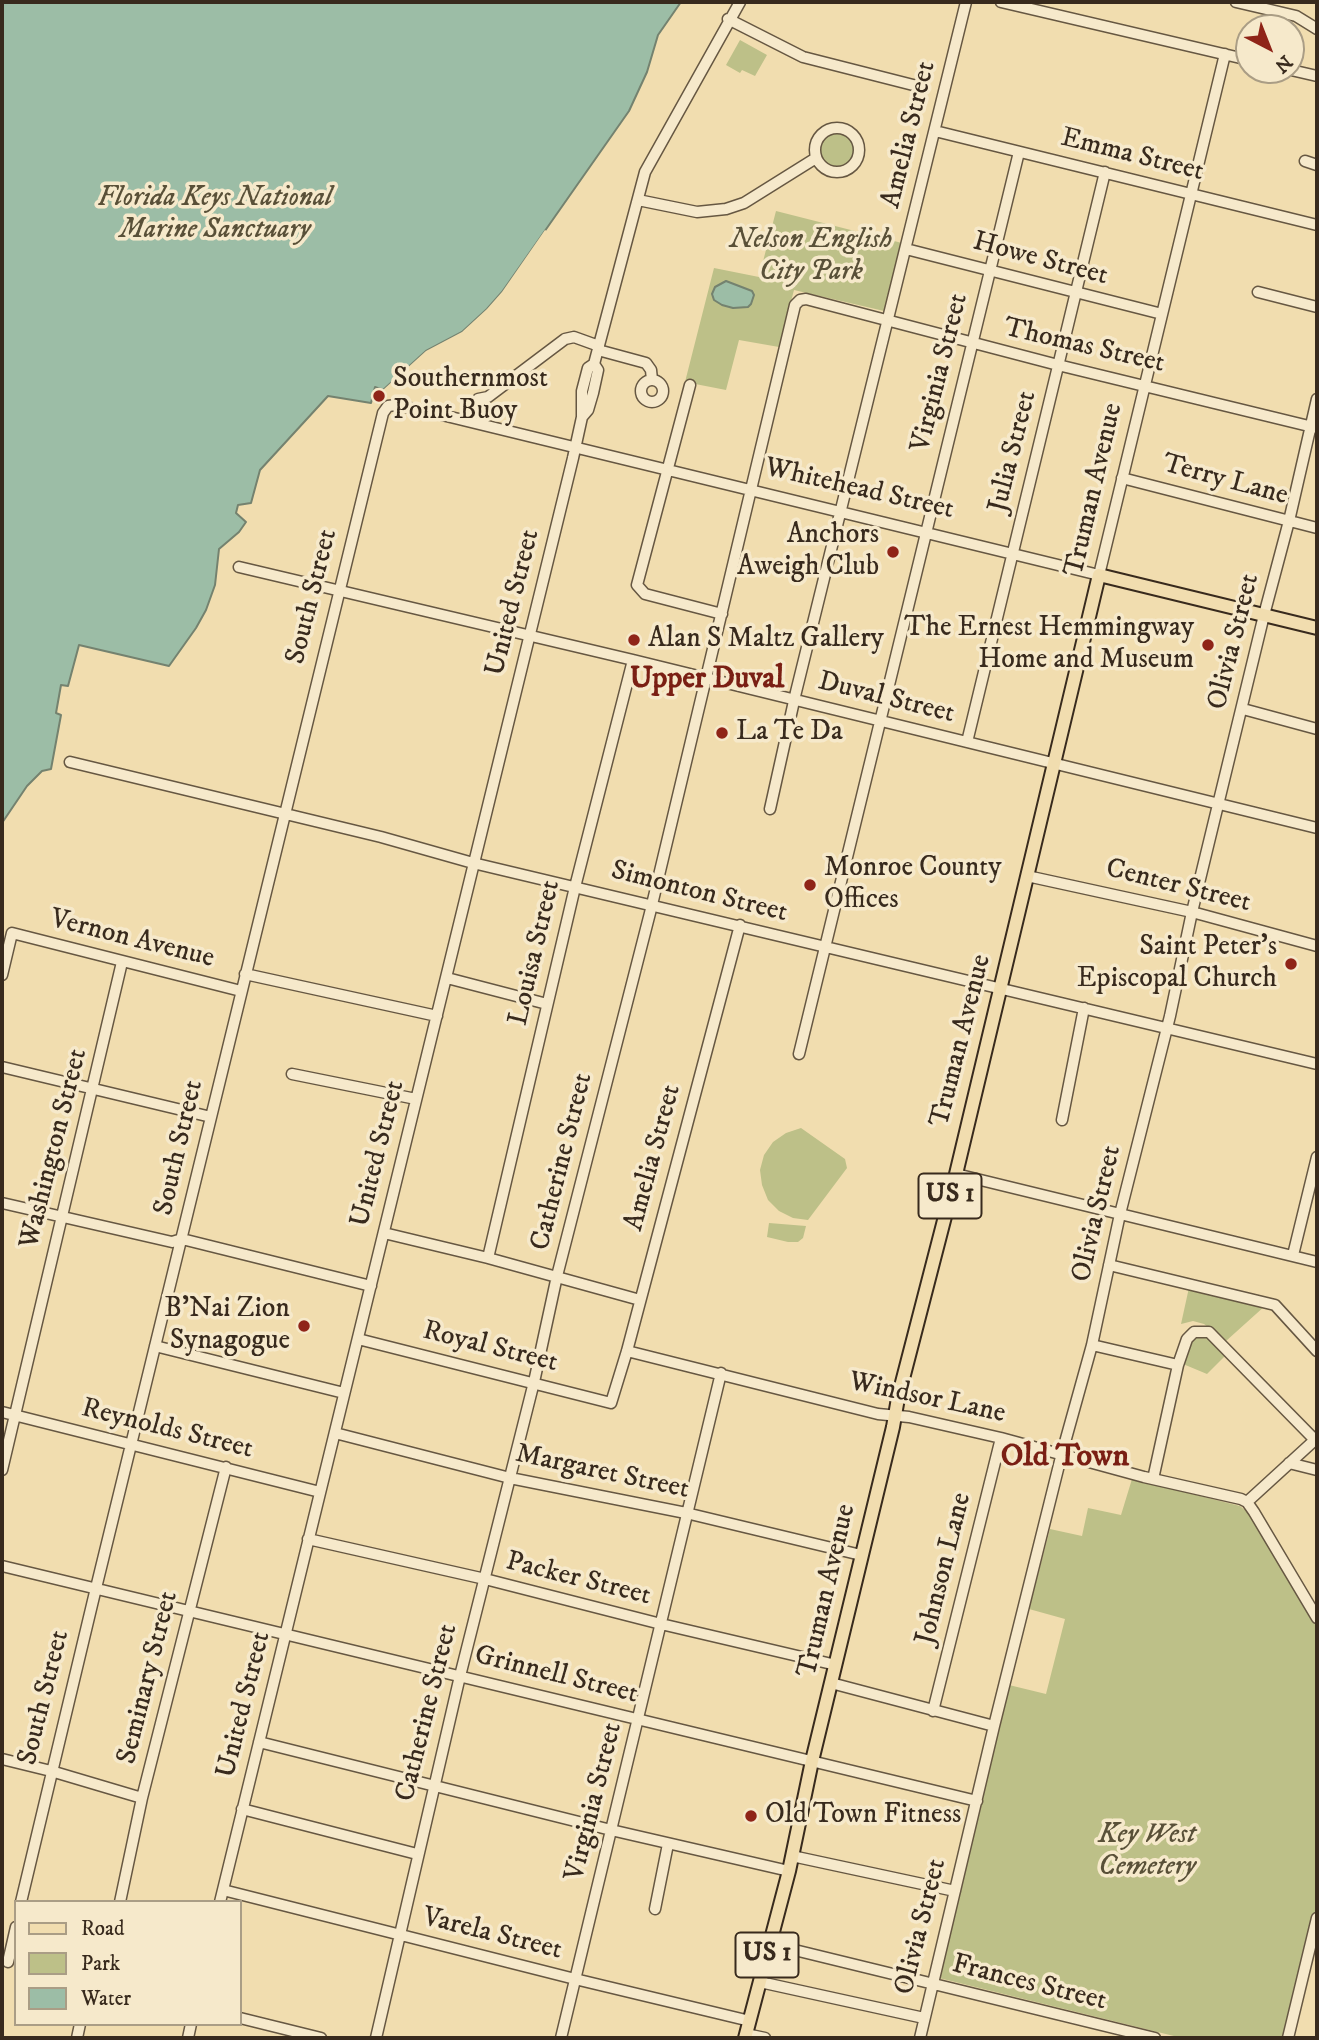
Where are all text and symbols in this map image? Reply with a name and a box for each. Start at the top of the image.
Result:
north arrow [1235,14,1305,84]
text: N [1270,50,1297,77]
street label: Amelia Street [876,58,944,212]
street label: Emma Street [1057,122,1207,190]
park label: Florida Keys National Marine Sanctuary [98,182,332,248]
park label: Nelson English City Park [730,224,892,290]
street label: Howe Street [969,226,1111,294]
street label: Virginia Street [905,290,977,456]
street label: Thomas Street [1000,312,1168,382]
place label: Southernmost Point Buoy [393,363,548,429]
marker: Southernmost Point Buoy [371,388,387,404]
street label: Julia Street [983,388,1045,516]
street label: Truman Avenue [1059,400,1131,580]
street label: Terry Lane [1159,448,1291,514]
street label: Whitehead Street [761,452,957,528]
place label: Anchors Aweigh Club [737,519,879,585]
street label: South Street [280,526,346,668]
street label: United Street [480,526,548,680]
marker: Anchors Aweigh Club [885,544,901,560]
street label: Olivia Street [1202,571,1268,713]
place label: The Ernest Hemmingway Home and Museum [904,612,1194,678]
place label: Alan S Maltz Gallery [648,623,884,657]
marker: Alan S Maltz Gallery [626,632,642,648]
marker: The Ernest Hemmingway Home and Museum [1200,637,1216,653]
district label: Upper Duval [630,663,784,699]
street label: Duval Street [814,666,958,732]
place label: La Te Da [736,716,843,750]
marker: La Te Da [714,725,730,741]
place label: Monroe County Offices [824,852,1002,918]
street label: Center Street [1102,853,1254,921]
street label: Simonton Street [607,855,791,931]
street label: Louisa Street [503,877,569,1029]
marker: Monroe County Offices [802,877,818,893]
street label: Vernon Avenue [47,903,217,977]
place label: Saint Peter's Episcopal Church [1077,931,1277,997]
street label: Truman Avenue [924,951,1000,1131]
marker: Saint Peter's Episcopal Church [1283,956,1299,972]
street label: Washington Street [14,1046,96,1252]
street label: Catherine Street [525,1070,601,1254]
street label: South Street [148,1077,212,1219]
street label: United Street [345,1077,413,1231]
street label: Amelia Street [618,1081,690,1235]
street label: Olivia Street [1066,1143,1130,1285]
road number: US 1 [918,1174,982,1218]
place label: B'Nai Zion Synagogue [164,1293,290,1359]
street label: Royal Street [419,1315,561,1381]
marker: B'Nai Zion Synagogue [296,1318,312,1334]
street label: Windsor Lane [846,1366,1008,1432]
street label: Reynolds Street [78,1392,256,1468]
street label: Margaret Street [512,1438,692,1508]
district label: Old Town [1001,1439,1129,1477]
street label: Johnson Lane [910,1490,980,1648]
street label: Truman Avenue [792,1501,864,1681]
street label: Packer Street [502,1546,654,1614]
street label: Seminary Street [111,1588,187,1768]
street label: Catherine Street [390,1621,466,1805]
street label: South Street [12,1627,78,1769]
street label: United Street [211,1628,279,1782]
street label: Grinnell Street [471,1639,641,1713]
street label: Virginia Street [559,1719,631,1885]
place label: Old Town Fitness [765,1799,961,1833]
marker: Old Town Fitness [743,1808,759,1824]
park label: Key West Cemetery [1098,1819,1196,1885]
street label: Olivia Street [889,1856,955,1998]
legend [14,1900,242,2026]
street label: Varela Street [419,1901,565,1969]
text: Road [81,1916,125,1942]
road number: US 1 [736,1932,798,1978]
street label: Frances Street [948,1949,1110,2019]
text: Park [81,1951,120,1977]
text: Water [81,1986,131,2012]

